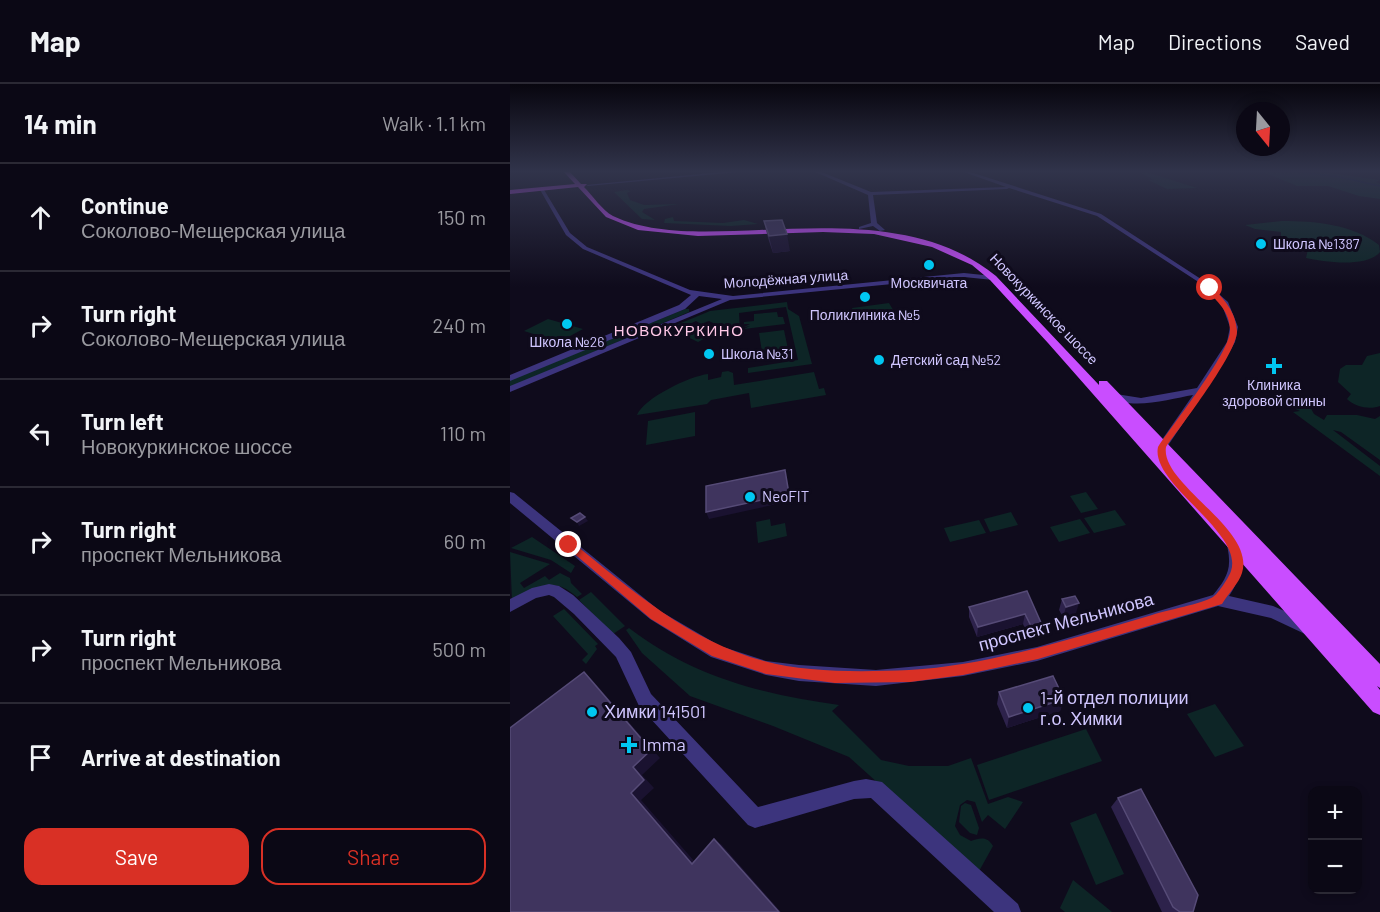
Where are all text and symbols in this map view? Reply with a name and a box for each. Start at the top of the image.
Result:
text: Map [30,24,81,58]
text: Map [1098,29,1135,54]
text: Directions [1168,29,1262,54]
text: Saved [1295,29,1350,54]
north arrow [1236,102,1290,156]
text: 14 min [24,108,97,139]
text: Walk · 1.1 km [382,111,486,135]
text: Continue [81,192,169,218]
icon: ahead [24,201,57,234]
text: 150 m [437,205,486,229]
text: Соколово-Мещерская улица [81,218,345,242]
place label: Школа №1387 [1273,235,1360,252]
marker: Школа №1387 [1254,237,1268,251]
street label: Новокуркинское шоссе [987,250,1102,368]
marker: Москвичата [922,258,936,272]
street label: Молодёжная улица [723,266,849,291]
place label: Москвичата [891,274,968,291]
route start [1196,274,1222,300]
marker: Поликлиника №5 [858,290,872,304]
text: Turn right [81,300,176,326]
place label: Поликлиника №5 [810,306,920,323]
icon: right [24,309,57,342]
text: 240 m [432,313,486,337]
marker: Школа №26 [560,317,574,331]
district label: НОВОКУРКИНО [614,321,744,339]
text: Соколово-Мещерская улица [81,326,345,350]
place label: Школа №26 [529,333,605,350]
place label: Школа №31 [721,345,793,362]
marker: Школа №31 [702,347,716,361]
place label: Детский сад №52 [891,351,1001,368]
marker: Детский сад №52 [872,353,886,367]
marker: Клиника здоровой спины [1265,357,1283,375]
place label: Клиника здоровой спины [1222,376,1326,409]
text: Turn left [81,408,164,434]
icon: left [24,417,57,450]
text: 110 m [440,421,486,445]
text: Новокуркинское шоссе [81,434,292,458]
place label: NeoFIT [762,487,809,505]
marker: NeoFIT [743,490,757,504]
text: Turn right [81,516,176,542]
icon: right [24,525,57,558]
text: 60 m [444,529,486,553]
route end [555,531,581,557]
text: проспект Мельникова [81,542,281,566]
street label: проспект Мельникова [976,587,1157,655]
text: Turn right [81,624,176,650]
icon: right [24,633,57,666]
text: 500 m [433,637,486,661]
text: проспект Мельникова [81,650,281,674]
place label: 1-й отдел полиции г.о. Химки [1040,686,1189,729]
place label: Химки 141501 [604,700,706,722]
marker: 1-й отдел полиции г.о. Химки [1021,701,1035,715]
marker: Химки 141501 [585,705,599,719]
place label: Imma [642,733,686,755]
marker: Imma [620,736,638,754]
icon: arrive [24,741,57,774]
text: Arrive at destination [81,744,280,770]
map controls [1308,786,1362,894]
button: + [1308,786,1362,840]
button: Save [24,828,249,885]
button: Share [261,828,486,885]
button: − [1308,840,1362,894]

